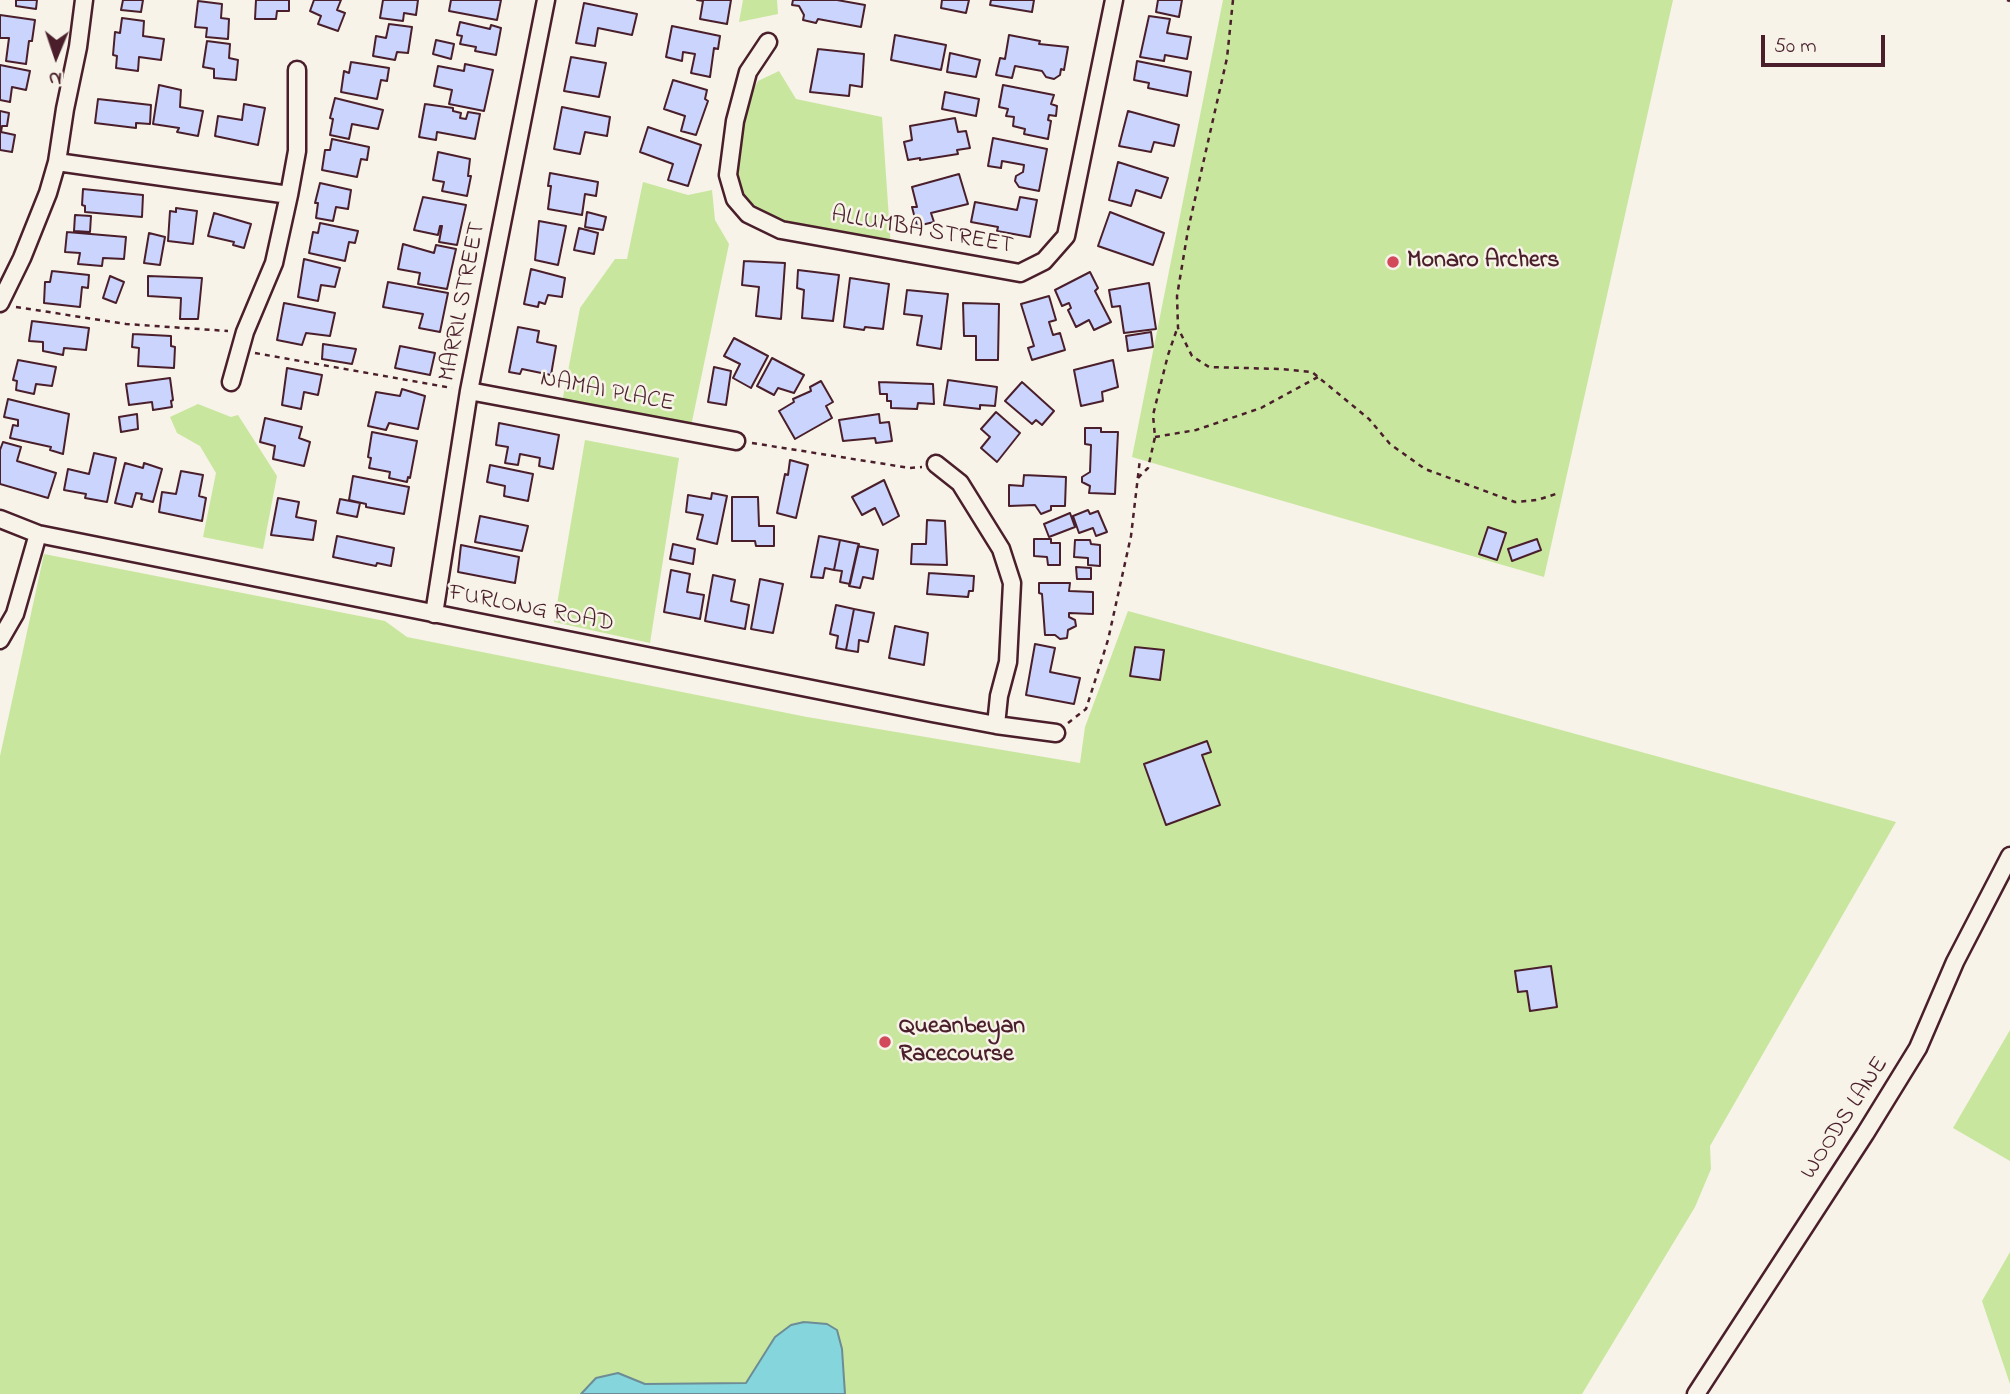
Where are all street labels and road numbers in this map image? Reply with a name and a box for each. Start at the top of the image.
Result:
street label: ALLUMBA STREET [829,202,1015,262]
street label: MARRIL STREET [434,220,494,384]
street label: NAMAI PLACE [538,366,676,420]
street label: FURLONG ROAD [446,580,616,640]
street label: WOODS LANE [1796,1052,1896,1186]

